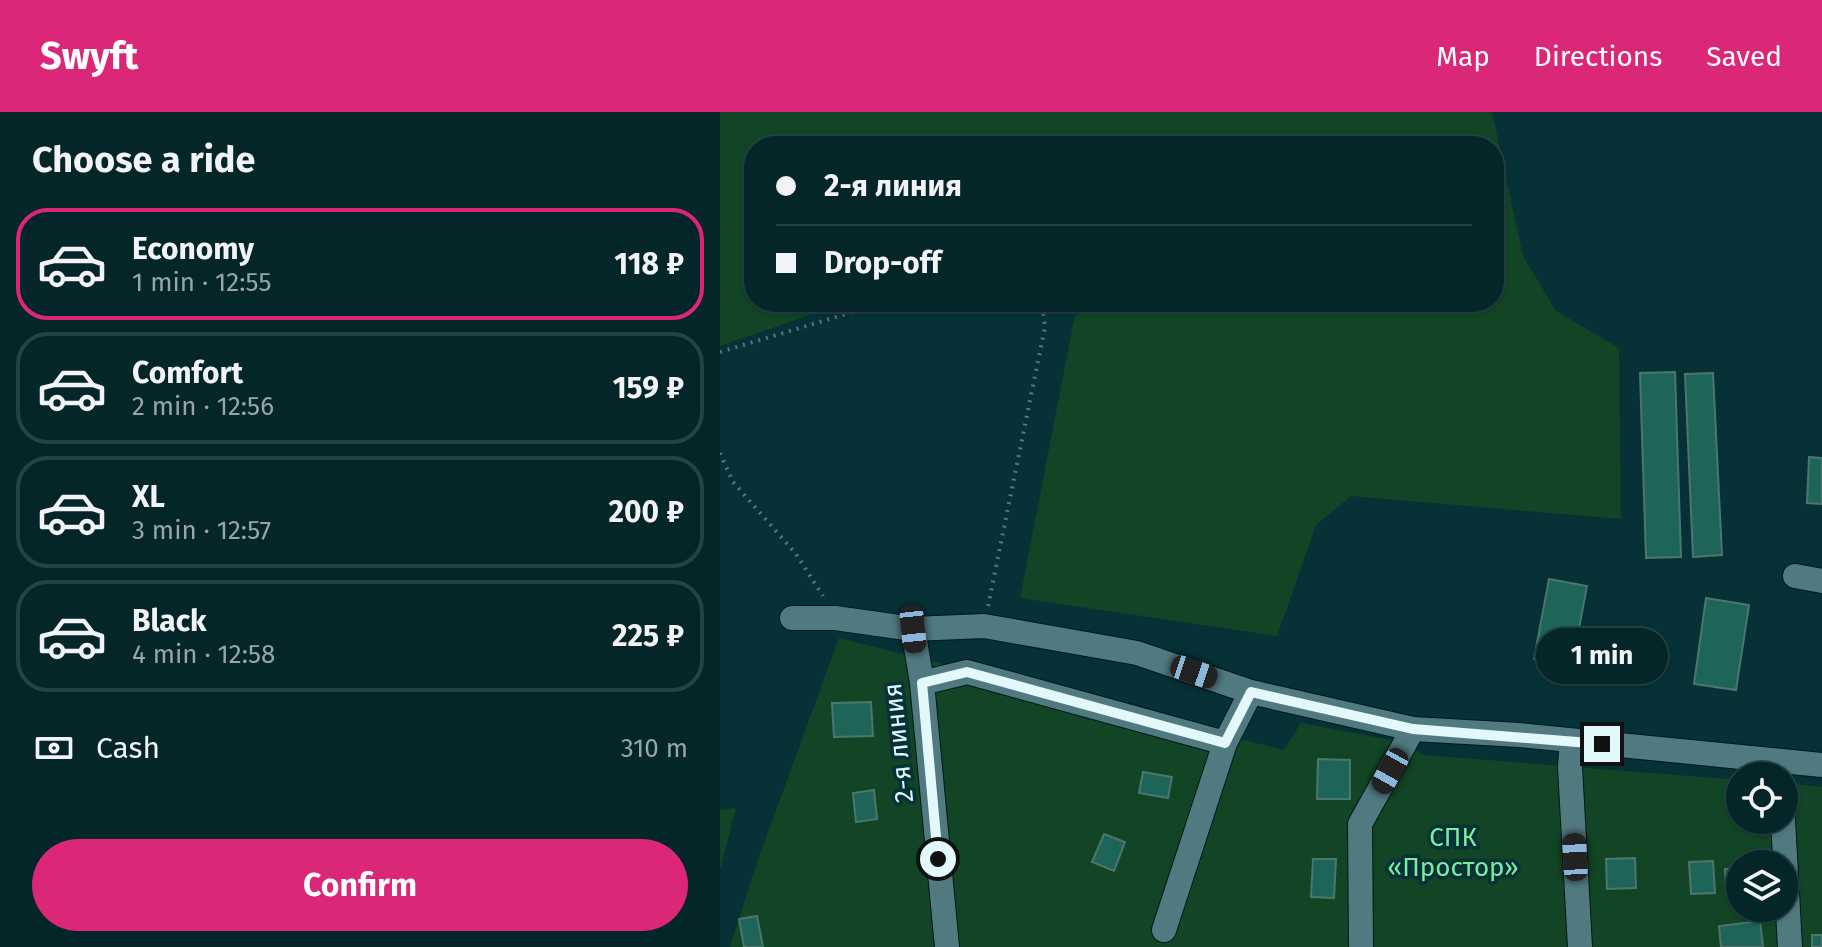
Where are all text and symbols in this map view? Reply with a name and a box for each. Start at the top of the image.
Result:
text: Swyft [40,33,138,79]
text: Map [1436,40,1490,73]
text: Directions [1534,40,1662,73]
text: Saved [1706,40,1782,73]
text: Choose a ride [32,138,255,182]
text: 2-я линия [824,168,962,204]
icon: car [36,228,108,300]
text: Economy [132,231,254,267]
text: Drop-off [824,245,941,281]
text: 118 ₽ [614,246,684,282]
text: 1 min · 12:55 [132,267,271,298]
icon: car [36,352,108,424]
text: Comfort [132,355,243,391]
text: 159 ₽ [613,370,684,406]
text: 2 min · 12:56 [132,391,274,422]
icon: car [36,476,108,548]
text: XL [132,479,165,515]
text: 200 ₽ [608,494,684,530]
text: 3 min · 12:57 [132,515,271,546]
icon: car [36,600,108,672]
text: Black [132,603,207,639]
car [899,604,927,654]
text: 225 ₽ [612,618,684,654]
callout: 1 min [1536,628,1668,684]
text: 4 min · 12:58 [132,639,275,670]
text: 1 min [1571,640,1633,671]
car [1167,653,1221,691]
street label: 2-я линия [877,682,920,804]
icon: cash [32,726,76,770]
route end [1584,726,1620,762]
text: Cash [96,730,160,766]
text: 310 m [621,733,688,764]
car [1368,744,1412,798]
map controls [1726,762,1798,922]
button: locate [1726,762,1798,834]
park label: СПК «Простор» [1387,822,1519,883]
car [1562,832,1588,882]
button: Confirm [32,839,688,931]
route start [920,841,956,877]
button: layers [1726,850,1798,922]

